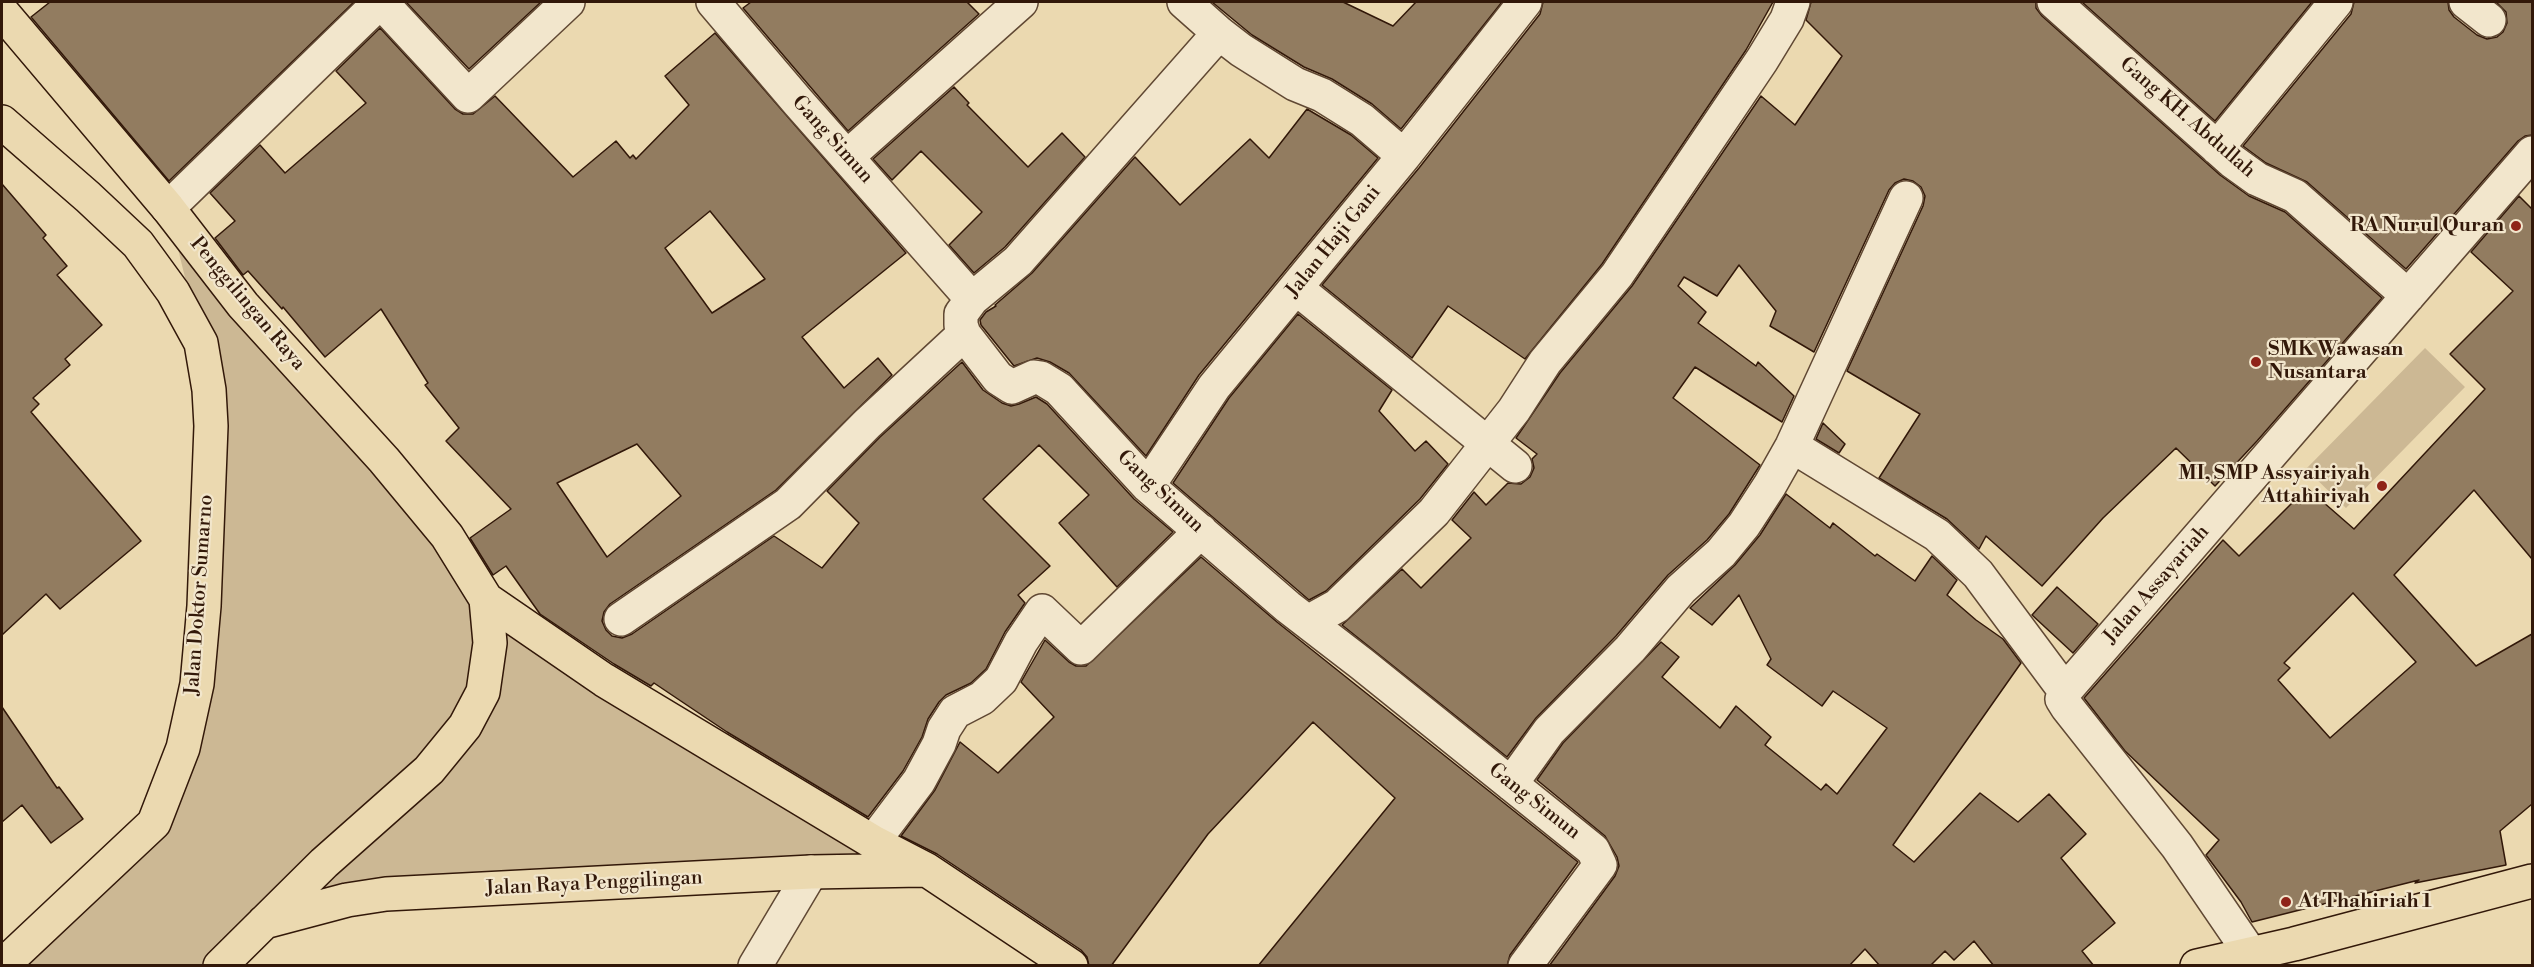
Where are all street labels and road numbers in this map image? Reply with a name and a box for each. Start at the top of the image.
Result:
street label: Gang KH. Abdullah [2114,53,2260,183]
street label: Gang Simun [786,91,878,189]
street label: Jalan Haji Gani [1281,181,1387,303]
street label: Penggilingan Raya [184,232,310,376]
street label: Gang Simun [1112,446,1208,538]
street label: Jalan Doktor Sumarno [181,494,219,696]
street label: Jalan Assayariah [2099,521,2215,649]
street label: Gang Simun [1483,759,1585,845]
street label: Jalan Raya Penggilingan [485,866,703,902]

